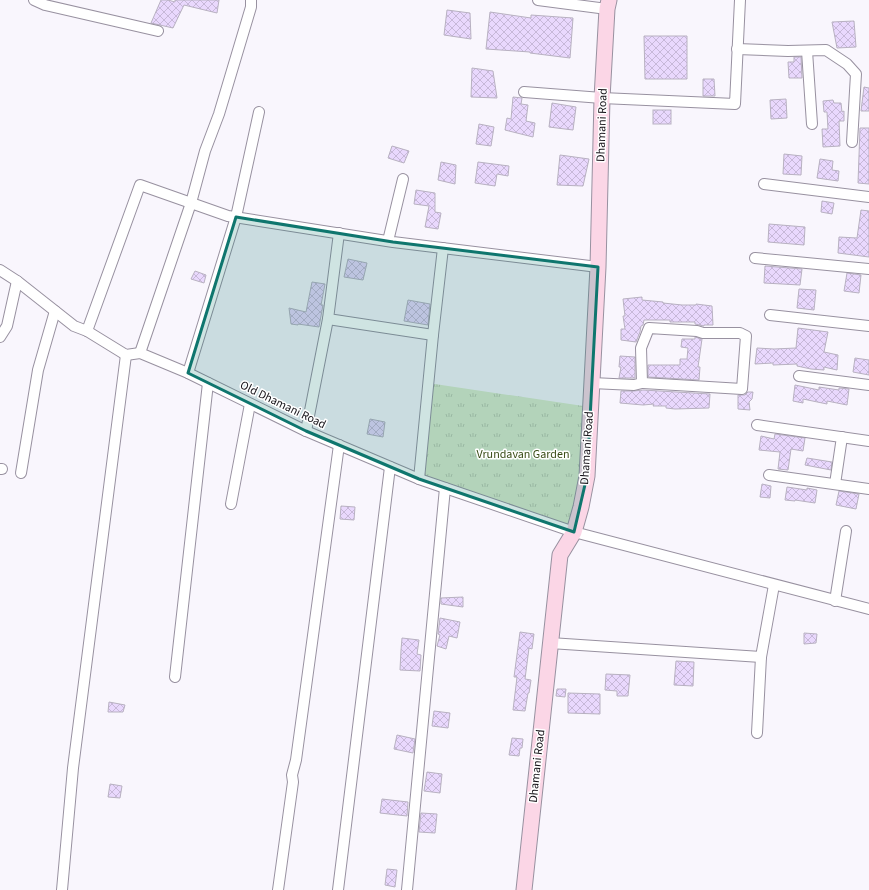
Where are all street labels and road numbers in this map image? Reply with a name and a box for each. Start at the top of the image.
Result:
street label: Dhamani Road [592,88,612,162]
street label: Old Dhamani Road [237,377,329,433]
street label: Dhamani Road [576,411,598,485]
street label: Dhamani Road [525,729,549,803]

